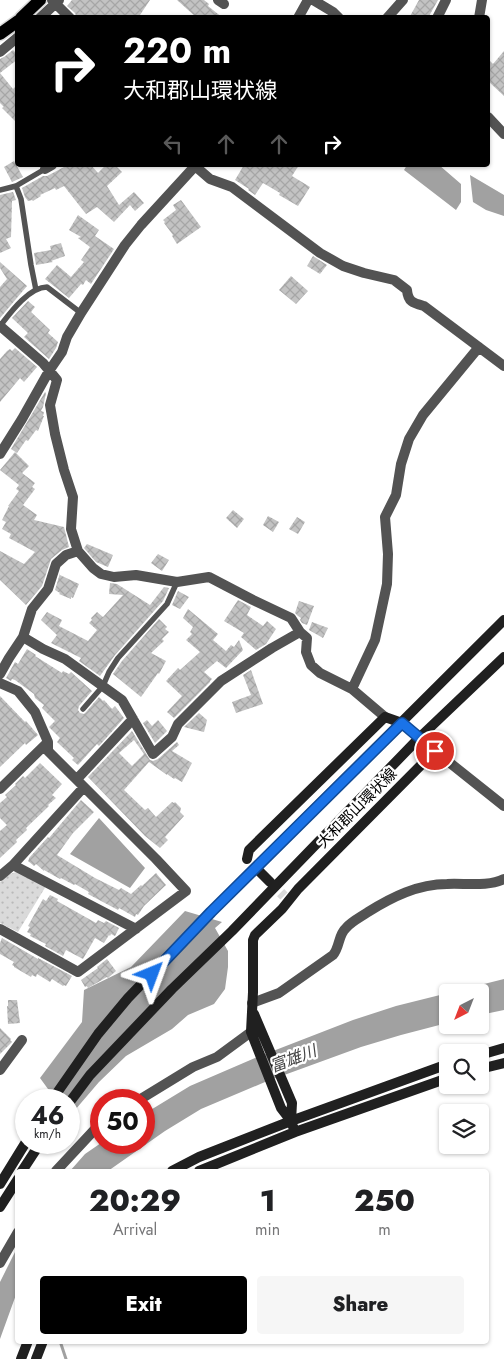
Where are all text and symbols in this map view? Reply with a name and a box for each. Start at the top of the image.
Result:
text: 220 m [123,26,231,76]
icon: right [40,35,105,100]
text: 大和郡山環状線 [123,74,277,106]
icon: left [159,130,187,158]
icon: ahead [212,130,240,158]
icon: ahead [265,130,293,158]
icon: right [318,130,346,158]
pin [414,730,456,772]
icon: arrive [421,737,449,765]
street label: 大和郡山環状線 [312,763,402,853]
position arrow [125,947,177,999]
north arrow [439,984,489,1034]
map controls [439,984,489,1154]
water label: 富雄川 [267,1038,322,1078]
button: search [439,1044,489,1094]
speed limit sign: 50 [90,1089,155,1154]
text: 46 [30,1097,65,1133]
button: layers [439,1104,489,1154]
text: km/h [34,1125,61,1143]
text: 20:29 [89,1179,181,1222]
text: 1 [260,1179,275,1222]
text: 250 [354,1179,415,1222]
text: Arrival [113,1218,157,1241]
text: min [255,1218,280,1241]
text: m [378,1218,391,1241]
button: Exit [40,1276,247,1334]
button: Share [257,1276,464,1334]

